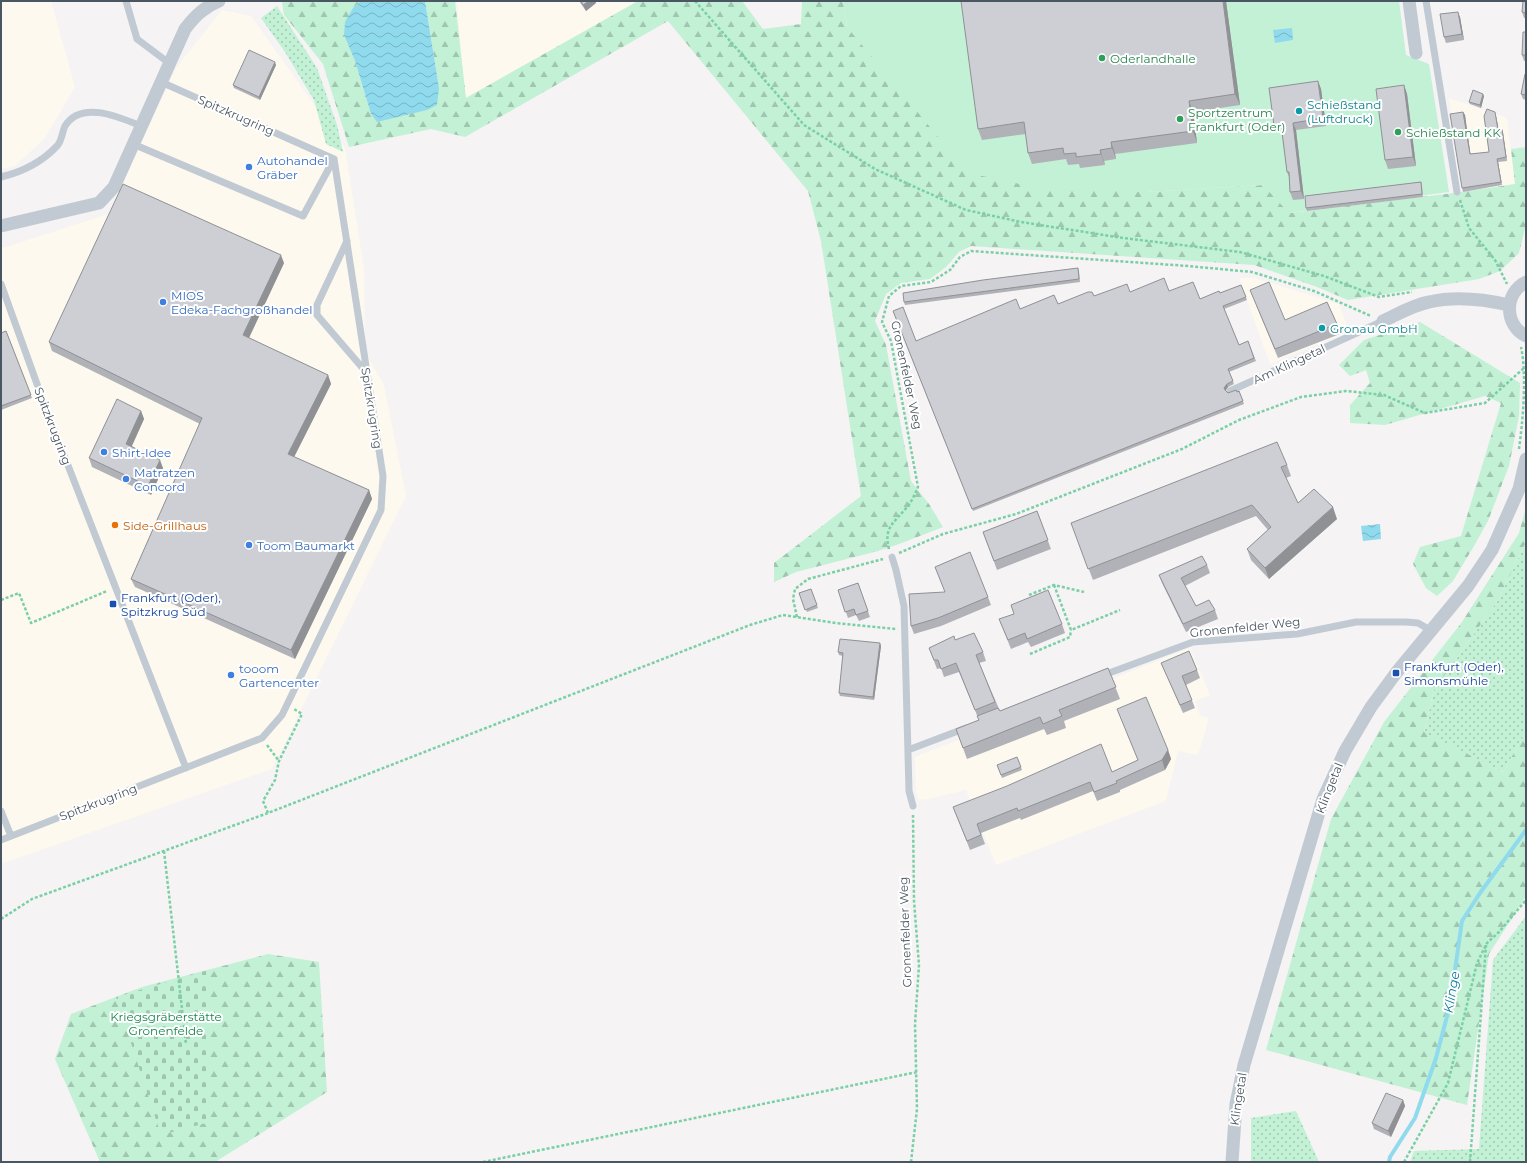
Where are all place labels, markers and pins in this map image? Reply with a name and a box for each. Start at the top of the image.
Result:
place label: Oderlandhalle [1110,51,1196,66]
marker: Oderlandhalle [1097,53,1107,63]
place label: Schießstand (Luftdruck) [1307,97,1381,126]
place label: Sportzentrum Frankfurt (Oder) [1188,105,1285,134]
marker: Schießstand (Luftdruck) [1294,106,1304,116]
marker: Sportzentrum Frankfurt (Oder) [1175,114,1185,124]
place label: Schießstand KK [1406,125,1501,140]
marker: Schießstand KK [1393,127,1403,137]
place label: Autohandel Gräber [257,153,328,182]
marker: Autohandel Gräber [244,162,254,172]
place label: MIOS Edeka-Fachgroßhandel [171,288,313,317]
marker: MIOS Edeka-Fachgroßhandel [158,297,168,307]
place label: Gronau GmbH [1330,321,1418,336]
marker: Gronau GmbH [1317,323,1327,333]
place label: Shirt-Idee [112,445,171,460]
marker: Shirt-Idee [99,447,109,457]
place label: Matratzen Concord [134,465,195,494]
marker: Matratzen Concord [121,474,131,484]
place label: Side-Grillhaus [123,518,207,533]
marker: Side-Grillhaus [110,520,120,530]
place label: Toom Baumarkt [257,538,355,553]
marker: Toom Baumarkt [244,540,254,550]
place label: Frankfurt (Oder), Spitzkrug Süd [121,590,221,619]
marker: Frankfurt (Oder), Spitzkrug Süd [108,599,118,609]
place label: Frankfurt (Oder), Simonsmühle [1404,659,1504,688]
place label: tooom Gartencenter [239,661,319,690]
marker: Frankfurt (Oder), Simonsmühle [1391,668,1401,678]
marker: tooom Gartencenter [226,670,236,680]

